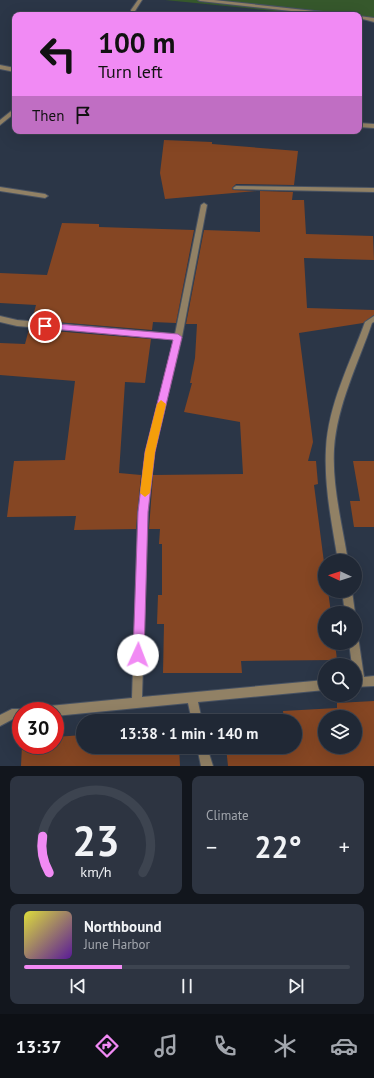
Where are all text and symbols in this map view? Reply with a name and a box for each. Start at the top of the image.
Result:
text: 100 m [98,24,175,61]
icon: left [32,28,84,80]
text: Turn left [98,60,163,83]
icon: arrive [72,104,94,126]
text: Then [32,106,64,125]
pin [28,309,62,343]
icon: arrive [34,315,56,337]
north arrow [318,554,362,598]
map controls [318,554,362,754]
button: sound [318,606,362,650]
position arrow [117,634,159,676]
button: search [318,658,362,702]
speed limit sign: 30 [12,702,64,754]
button: layers [318,710,362,754]
text: 13:38 · 1 min · 140 m [120,724,258,743]
text: Climate [206,807,249,824]
text: 23 [72,814,120,867]
text: 22° [254,827,302,866]
text: − [206,833,217,861]
text: + [339,833,350,861]
text: km/h [80,862,112,881]
text: Northbound [84,917,161,936]
text: June Harbor [84,936,150,953]
icon: previous [67,975,89,997]
icon: pause [176,975,198,997]
icon: next [285,975,307,997]
icon: directions [93,1032,121,1060]
icon: music [152,1032,180,1060]
icon: phone [211,1032,239,1060]
icon: climate [271,1032,299,1060]
icon: car [330,1032,358,1060]
text: 13:37 [16,1035,61,1058]

